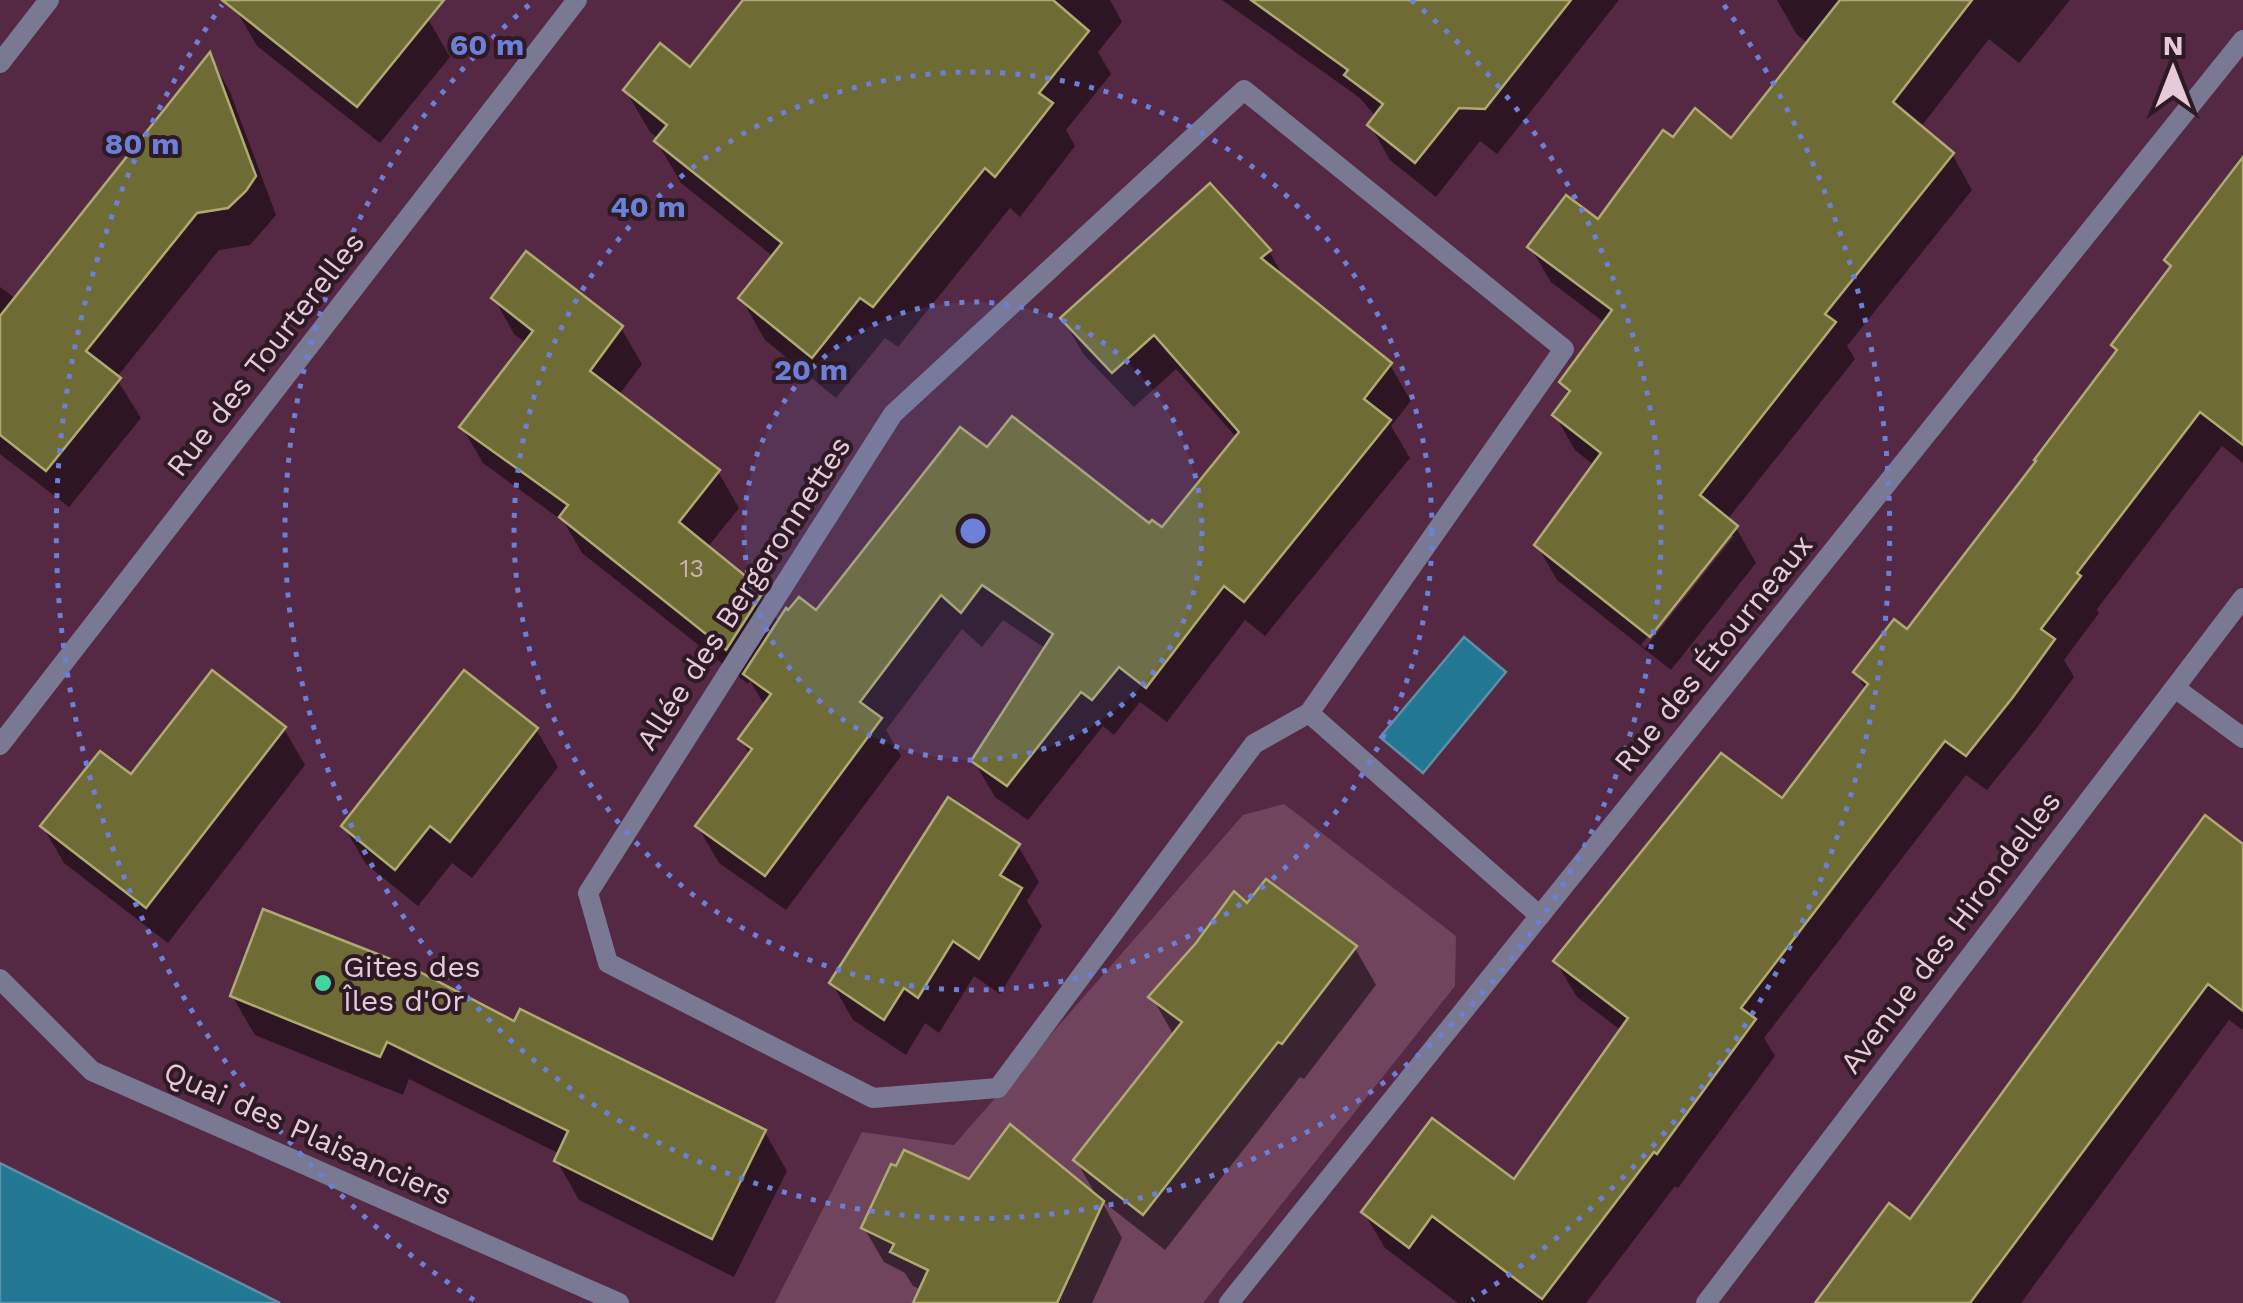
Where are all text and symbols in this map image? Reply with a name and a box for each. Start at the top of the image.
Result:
north arrow [2123,20,2223,120]
text: 60 m [450,27,524,62]
text: N [2163,29,2183,62]
text: 80 m [105,126,179,161]
text: 40 m [610,189,686,224]
street label: Rue des Tourterelles [159,225,371,483]
text: 20 m [774,352,848,387]
street label: Allée des Bergeronnettes [628,430,858,756]
centre of rings [955,513,991,549]
street label: Rue des Étourneaux [1607,527,1819,779]
house number: 13 [680,554,704,583]
street label: Avenue des Hirondelles [1832,784,2068,1080]
place label: Gites des Îles d'Or [342,949,481,1018]
marker: Gites des Îles d'Or [312,972,334,994]
street label: Quai des Plaisanciers [159,1054,457,1212]

